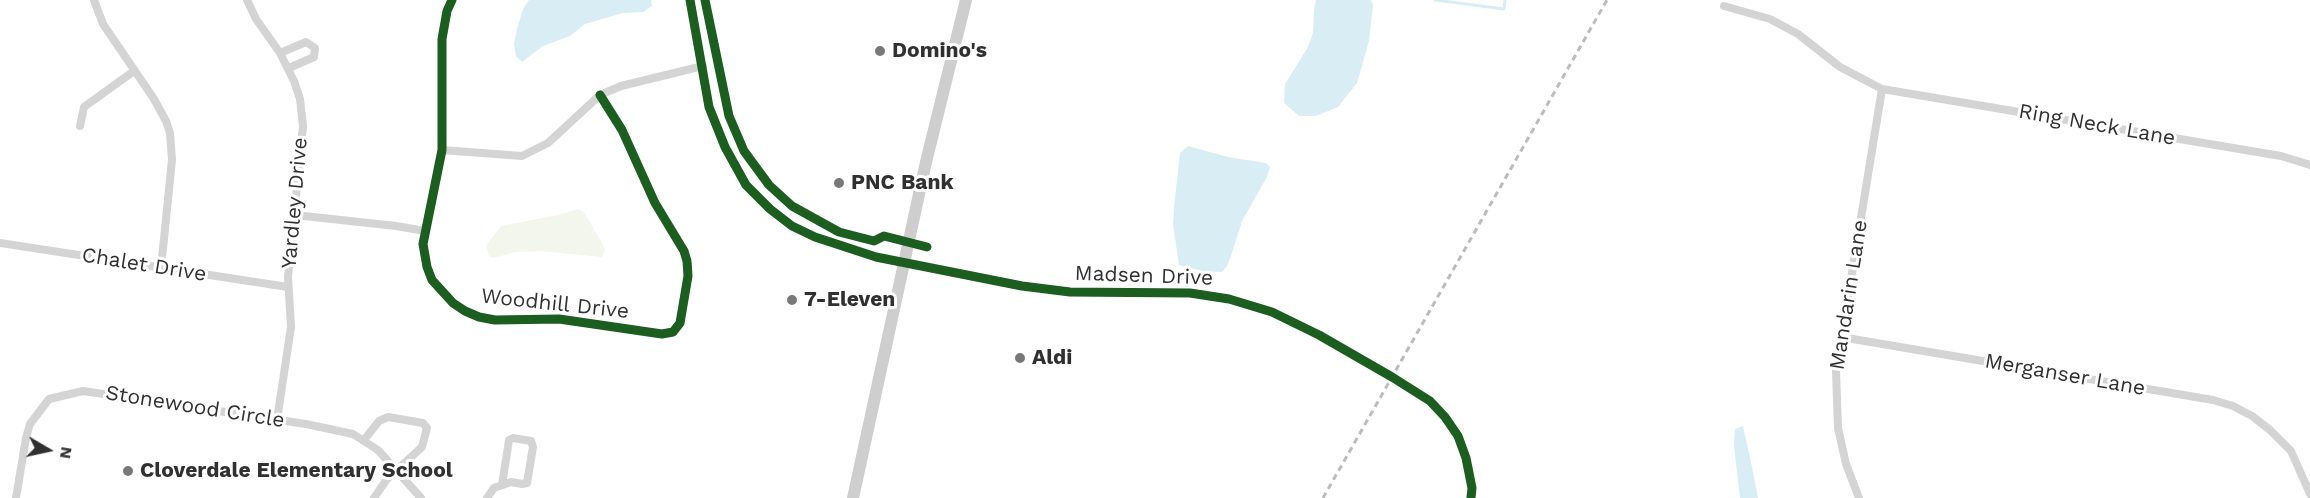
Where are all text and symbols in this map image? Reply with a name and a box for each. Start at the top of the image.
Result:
place label: Domino's [892,38,987,64]
marker: Domino's [873,44,887,58]
street label: Ring Neck Lane [2017,99,2177,151]
street label: Yardley Drive [277,136,313,270]
place label: PNC Bank [851,170,954,196]
marker: PNC Bank [832,176,846,190]
street label: Mandarin Lane [1825,218,1873,372]
street label: Chalet Drive [80,243,208,287]
street label: Madsen Drive [1074,261,1214,291]
street label: Woodhill Drive [480,284,630,324]
place label: 7-Eleven [804,287,895,313]
marker: 7-Eleven [785,293,799,307]
place label: Aldi [1032,345,1072,371]
street label: Merganser Lane [1983,348,2147,402]
marker: Aldi [1013,351,1027,365]
street label: Stonewood Circle [104,380,286,434]
north arrow [18,420,78,480]
text: N [56,446,77,460]
place label: Cloverdale Elementary School [140,458,453,484]
marker: Cloverdale Elementary School [121,464,135,478]

